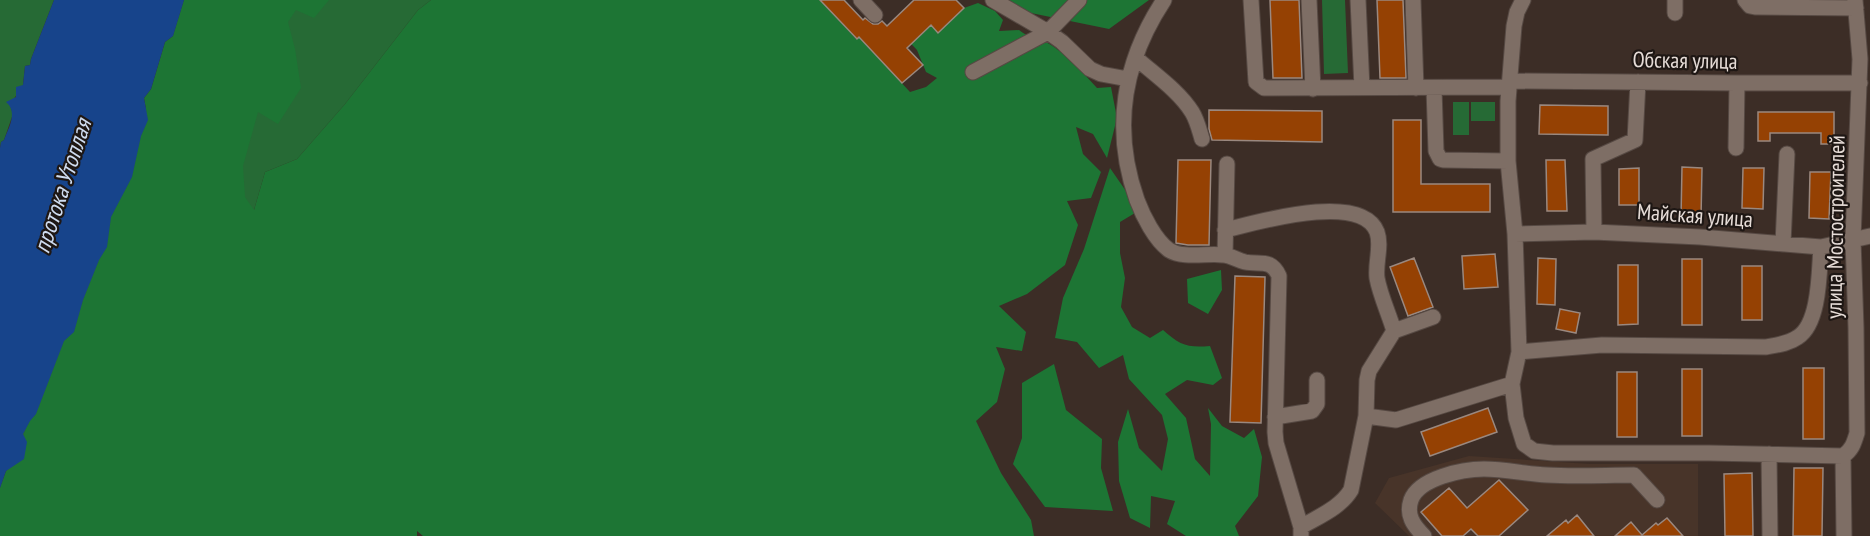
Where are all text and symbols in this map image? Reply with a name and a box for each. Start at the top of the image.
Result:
street label: Обская улица [1632,45,1738,75]
water label: протока Утоплая [26,113,99,257]
street label: улица Мостостроителей [1819,135,1851,319]
street label: Майская улица [1636,197,1754,233]

